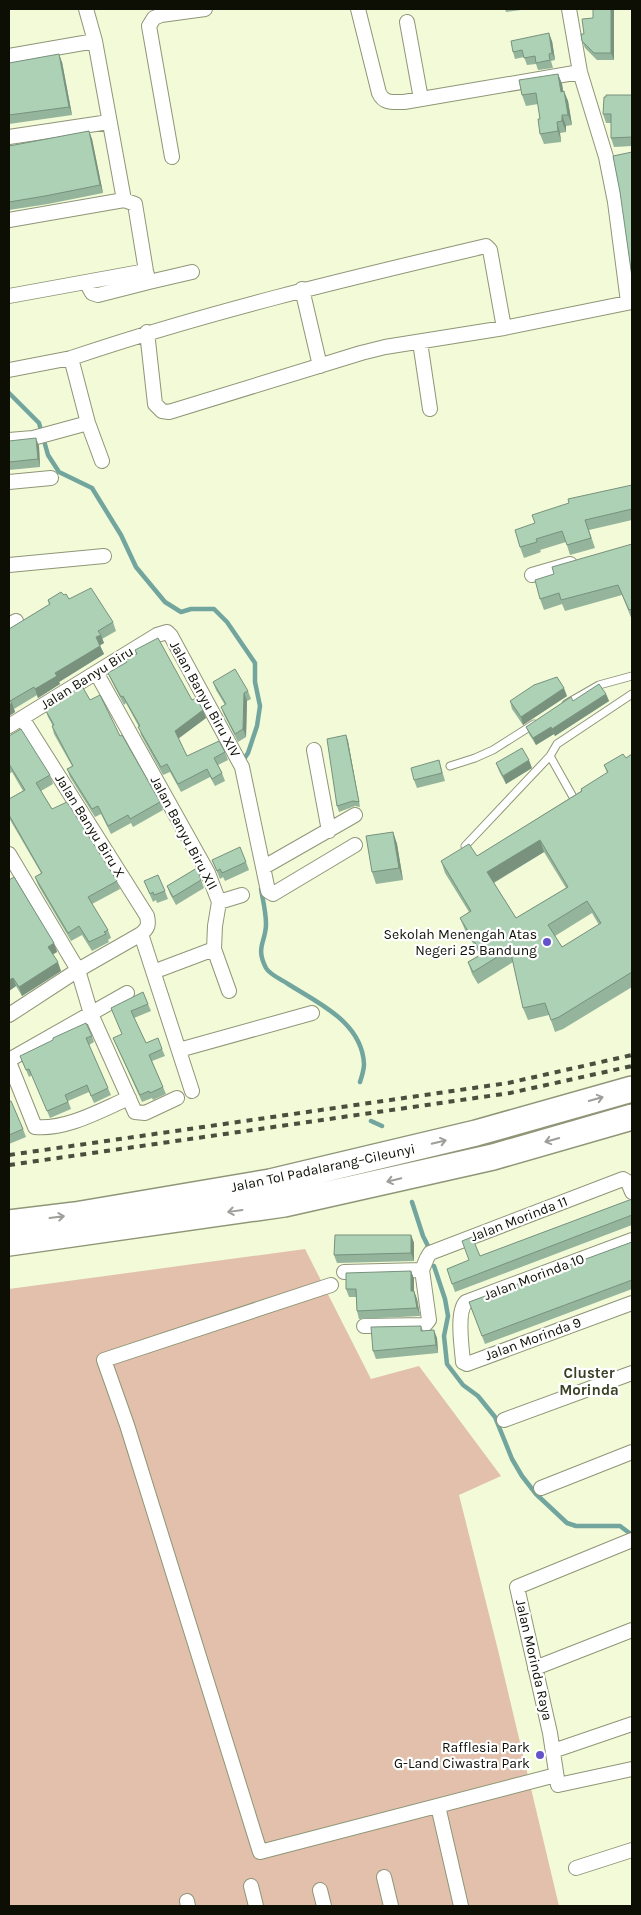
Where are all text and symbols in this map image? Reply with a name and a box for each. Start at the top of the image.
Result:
street label: Jalan Banyu Biru XIV [166,638,244,760]
street label: Jalan Banyu Biru [37,643,137,713]
street label: Jalan Banyu Biru X [51,771,129,881]
street label: Jalan Banyu Biru XII [147,773,221,893]
place label: Sekolah Menengah Atas Negeri 25 Bandung [384,926,537,959]
marker: Sekolah Menengah Atas Negeri 25 Bandung [541,936,553,948]
one-way arrow [588,1094,604,1104]
one-way arrow [544,1136,560,1146]
one-way arrow [431,1137,447,1146]
street label: Jalan Tol Padalarang–Cileunyi [229,1140,417,1196]
one-way arrow [387,1175,403,1185]
street label: Jalan Morinda 11 [468,1193,570,1245]
one-way arrow [227,1207,243,1217]
one-way arrow [49,1212,65,1222]
street label: Jalan Morinda 10 [481,1250,587,1304]
street label: Jalan Morinda 9 [482,1314,584,1364]
district label: Cluster Morinda [559,1364,619,1399]
street label: Jalan Morinda Raya [512,1598,556,1722]
place label: Rafflesia Park G-Land Ciwastra Park [394,1739,530,1772]
marker: Rafflesia Park G-Land Ciwastra Park [534,1749,546,1761]

